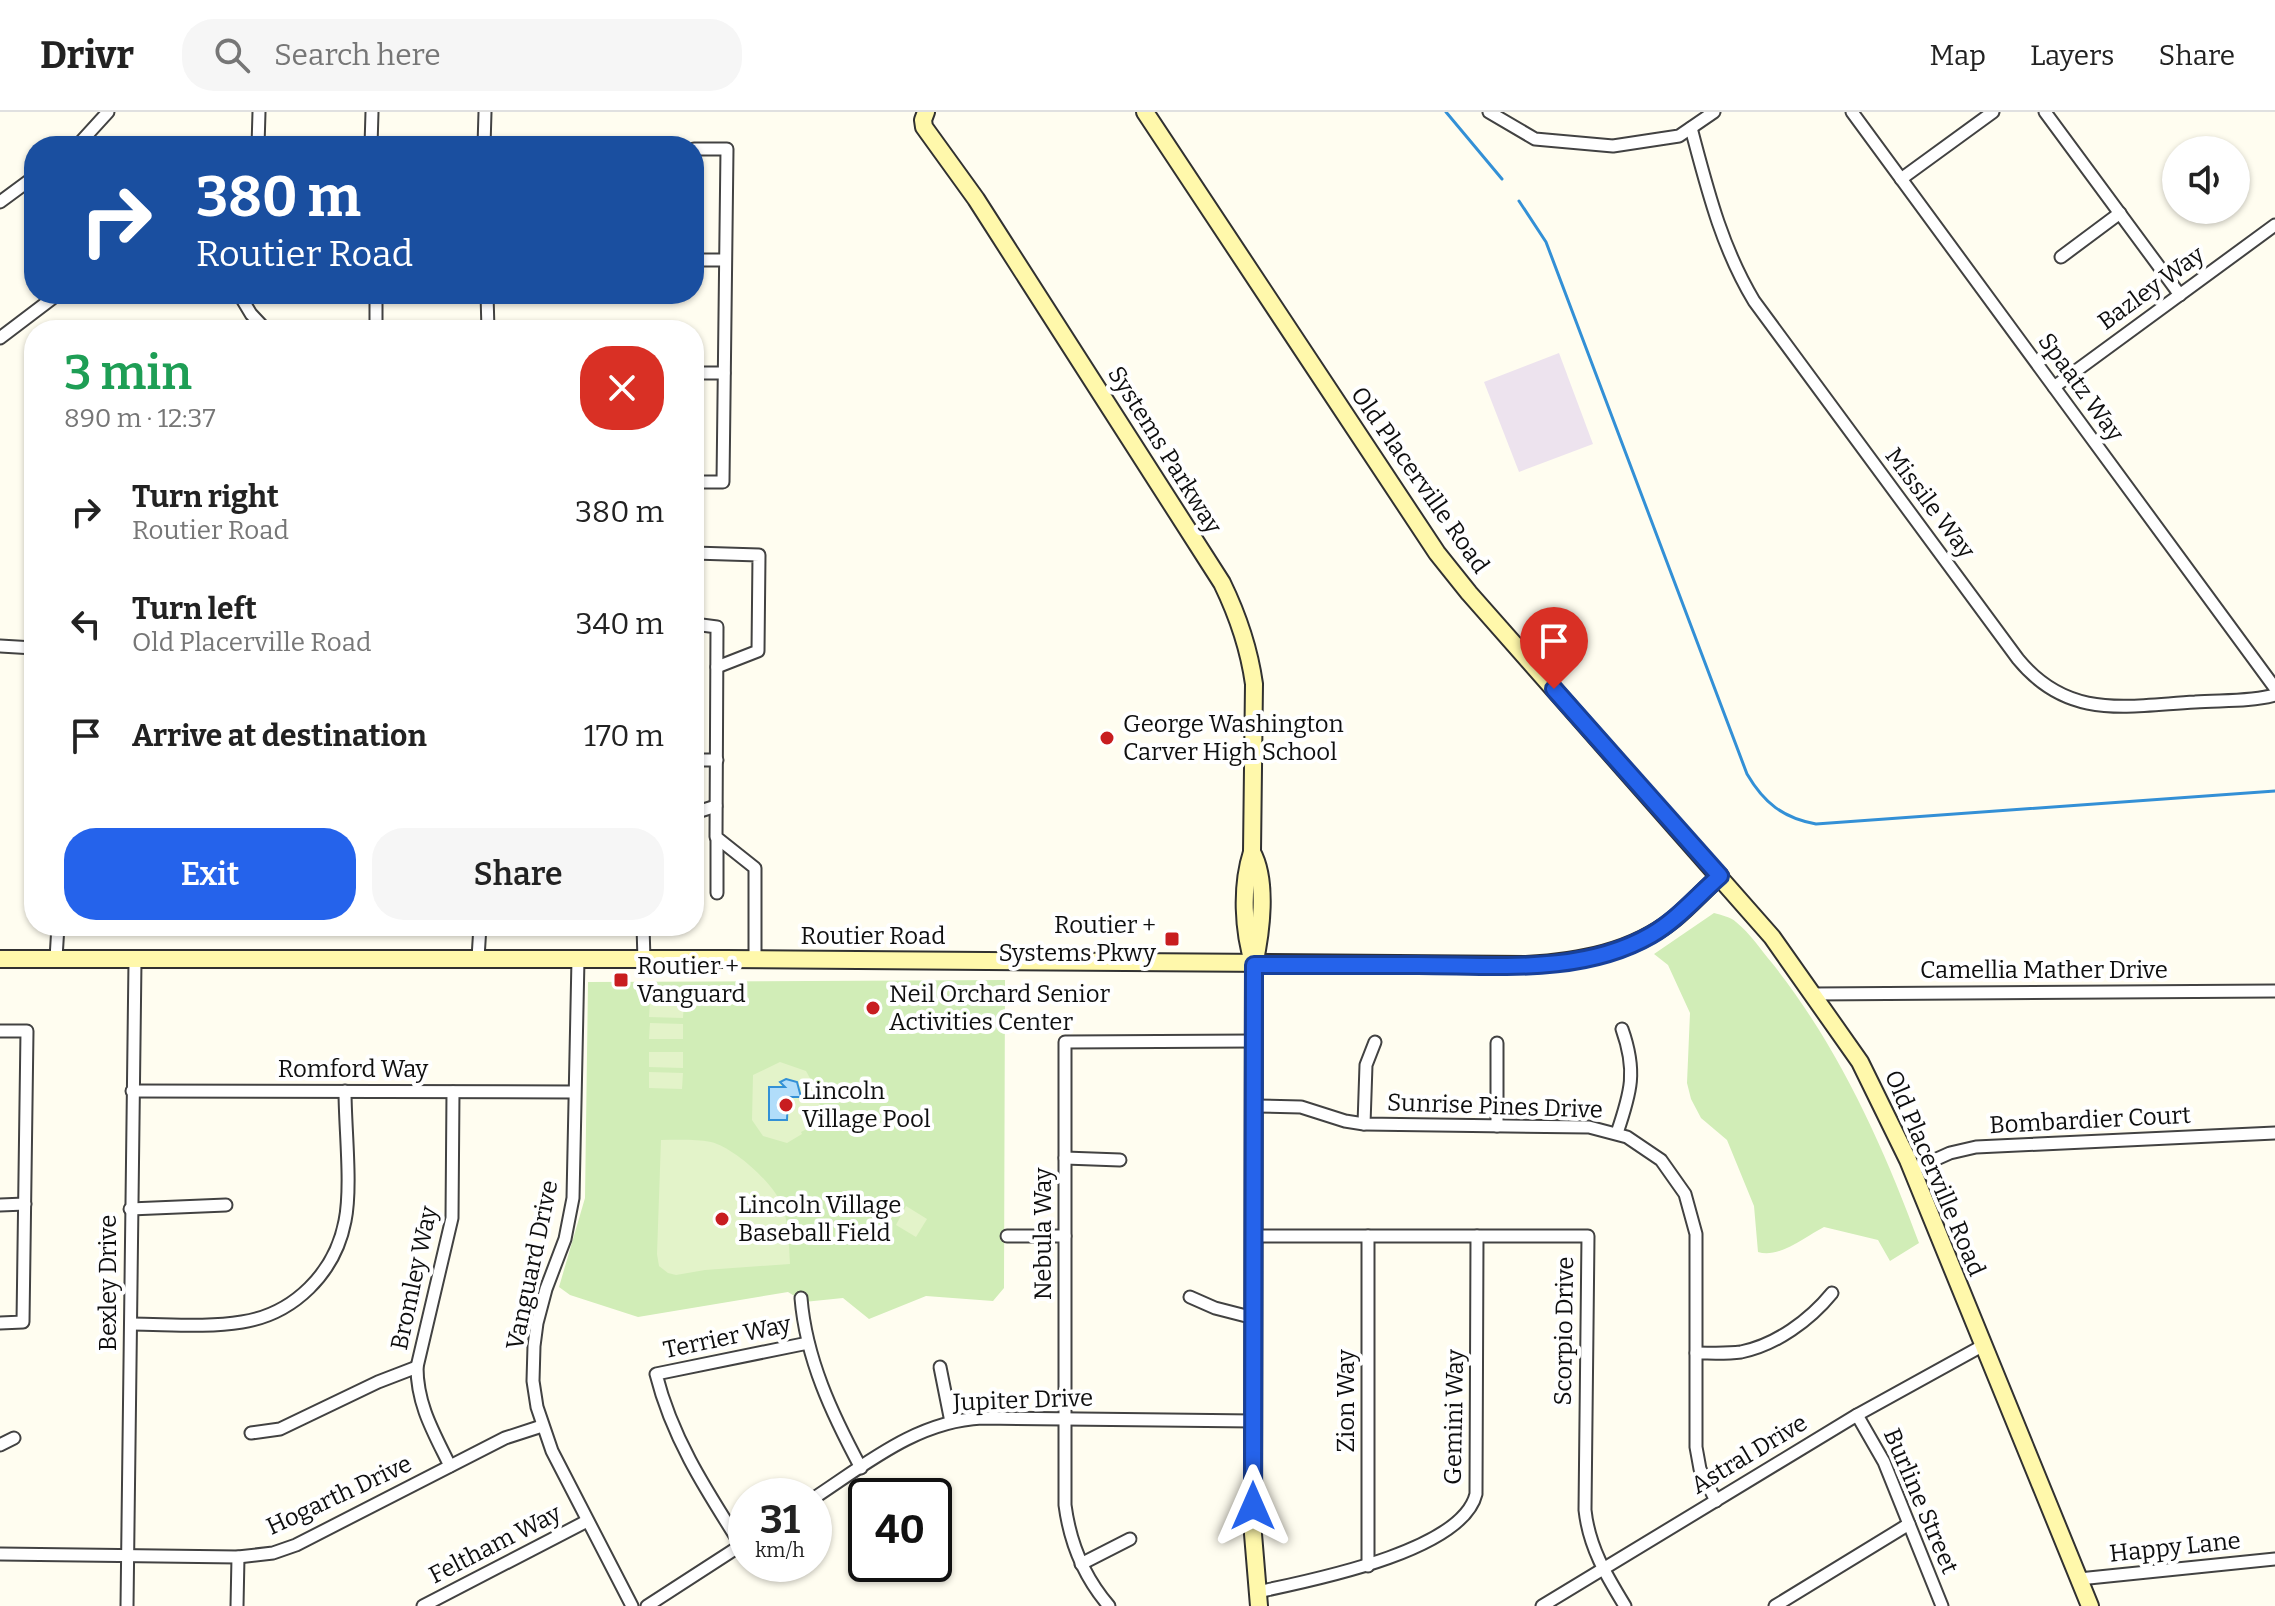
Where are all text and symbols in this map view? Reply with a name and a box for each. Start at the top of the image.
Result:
search box [182,19,742,91]
text: Drivr [40,32,134,78]
icon: search [210,33,254,77]
text: Search here [274,37,441,73]
text: Map [1929,39,1986,72]
text: Layers [2030,39,2114,72]
text: Share [2158,39,2235,72]
map controls [2162,136,2250,224]
button: sound [2162,136,2250,224]
text: 380 m [196,164,361,231]
icon: right [64,168,168,272]
text: Routier Road [196,232,413,276]
street label: Bazley Way [2093,240,2210,336]
street label: Spaatz Way [2032,327,2130,447]
text: 3 min [64,344,192,402]
button: close [580,346,664,430]
street label: Systems Parkway [1102,361,1228,539]
street label: Old Placerville Road [1345,381,1495,579]
text: 890 m · 12:37 [64,403,215,434]
street label: Missile Way [1879,442,1981,564]
text: Turn right [132,479,279,515]
icon: right [64,490,108,534]
text: 380 m [575,494,664,530]
text: Routier Road [132,515,289,546]
text: Turn left [132,591,257,627]
icon: left [64,602,108,646]
text: 340 m [576,606,664,642]
pin [1520,607,1588,689]
icon: arrive [1532,619,1576,663]
text: Old Placerville Road [132,627,371,658]
place label: George Washington Carver High School [1123,710,1344,766]
icon: arrive [64,714,108,758]
text: Arrive at destination [132,718,427,754]
text: 170 m [584,718,664,754]
marker: George Washington Carver High School [1098,729,1116,747]
button: Exit [64,828,356,920]
button: Share [372,828,664,920]
place label: Routier + Systems Pkwy [999,911,1156,967]
street label: Routier Road [801,922,945,950]
marker: Routier + Systems Pkwy [1163,930,1181,948]
place label: Routier + Vanguard [637,952,746,1008]
street label: Camellia Mather Drive [1920,956,2168,984]
marker: Routier + Vanguard [612,971,630,989]
place label: Neil Orchard Senior Activities Center [889,980,1110,1036]
marker: Neil Orchard Senior Activities Center [864,999,882,1017]
street label: Romford Way [278,1055,429,1083]
street label: Old Placerville Road [1879,1066,1991,1280]
place label: Lincoln Village Pool [802,1077,931,1133]
street label: Sunrise Pines Drive [1387,1088,1603,1124]
marker: Lincoln Village Pool [777,1096,795,1114]
street label: Bombardier Court [1989,1101,2192,1139]
street label: Nebula Way [1029,1167,1057,1300]
street label: Vanguard Drive [500,1178,564,1352]
place label: Lincoln Village Baseball Field [738,1191,901,1247]
street label: Bromley Way [385,1203,443,1353]
marker: Lincoln Village Baseball Field [713,1210,731,1228]
street label: Bexley Drive [94,1215,122,1351]
street label: Scorpio Drive [1549,1256,1579,1406]
street label: Terrier Way [661,1310,794,1364]
street label: Zion Way [1332,1349,1360,1453]
street label: Gemini Way [1439,1349,1469,1485]
street label: Jupiter Drive [952,1384,1093,1416]
street label: Astral Drive [1686,1408,1812,1500]
street label: Burline Street [1878,1424,1964,1578]
street label: Hogarth Drive [262,1449,416,1541]
position arrow [1211,1464,1295,1548]
speed limit sign: 40 [848,1478,952,1582]
text: 31 [760,1496,800,1544]
street label: Feltham Way [424,1499,566,1589]
street label: Happy Lane [2108,1526,2242,1568]
text: km/h [755,1538,805,1562]

